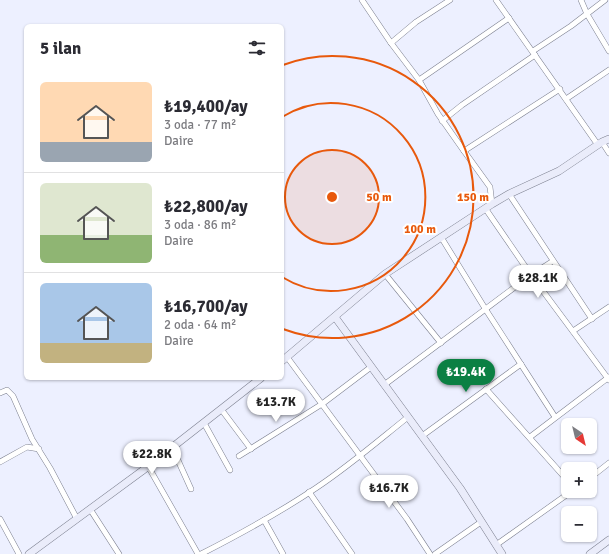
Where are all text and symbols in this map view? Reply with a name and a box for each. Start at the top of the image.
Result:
icon: filters [246,37,268,59]
text: 5 ilan [40,38,81,59]
text: ₺19,400/ay [164,96,248,117]
icon: home [72,98,120,146]
text: 3 oda · 77 m² [164,117,237,133]
text: Daire [164,133,194,149]
centre of rings [325,190,339,204]
text: 50 m [366,190,392,205]
text: 150 m [457,190,489,205]
text: ₺22,800/ay [164,196,248,217]
icon: home [72,199,120,247]
text: 3 oda · 86 m² [164,217,237,233]
text: 100 m [404,222,436,237]
text: Daire [164,233,194,249]
pin: ₺28.1K [505,265,571,299]
text: ₺28.1K [518,270,558,286]
text: ₺16,700/ay [164,296,248,317]
icon: home [72,299,120,347]
text: 2 oda · 64 m² [164,317,237,333]
text: Daire [164,333,194,349]
pin: ₺19.4K [433,359,499,393]
text: ₺19.4K [446,364,486,380]
pin: ₺13.7K [243,389,309,423]
text: ₺13.7K [256,394,296,410]
north arrow [561,418,597,454]
map controls [561,418,597,542]
pin: ₺22.8K [119,441,185,475]
text: ₺22.8K [132,446,172,462]
button: + [561,462,597,498]
pin: ₺16.7K [356,475,422,509]
text: ₺16.7K [369,480,409,496]
button: − [561,506,597,542]

